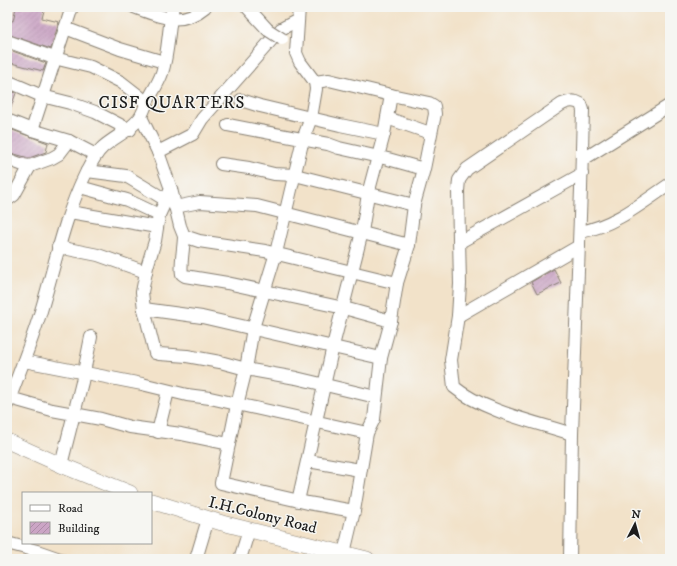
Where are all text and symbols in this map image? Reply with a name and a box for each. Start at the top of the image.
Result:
district label: CISF QUARTERS [99,92,245,114]
legend [22,492,152,544]
street label: I.H.Colony Road [207,492,319,538]
text: Road [58,501,83,516]
north arrow [615,504,655,544]
text: N [631,508,641,522]
text: Building [58,521,99,536]

